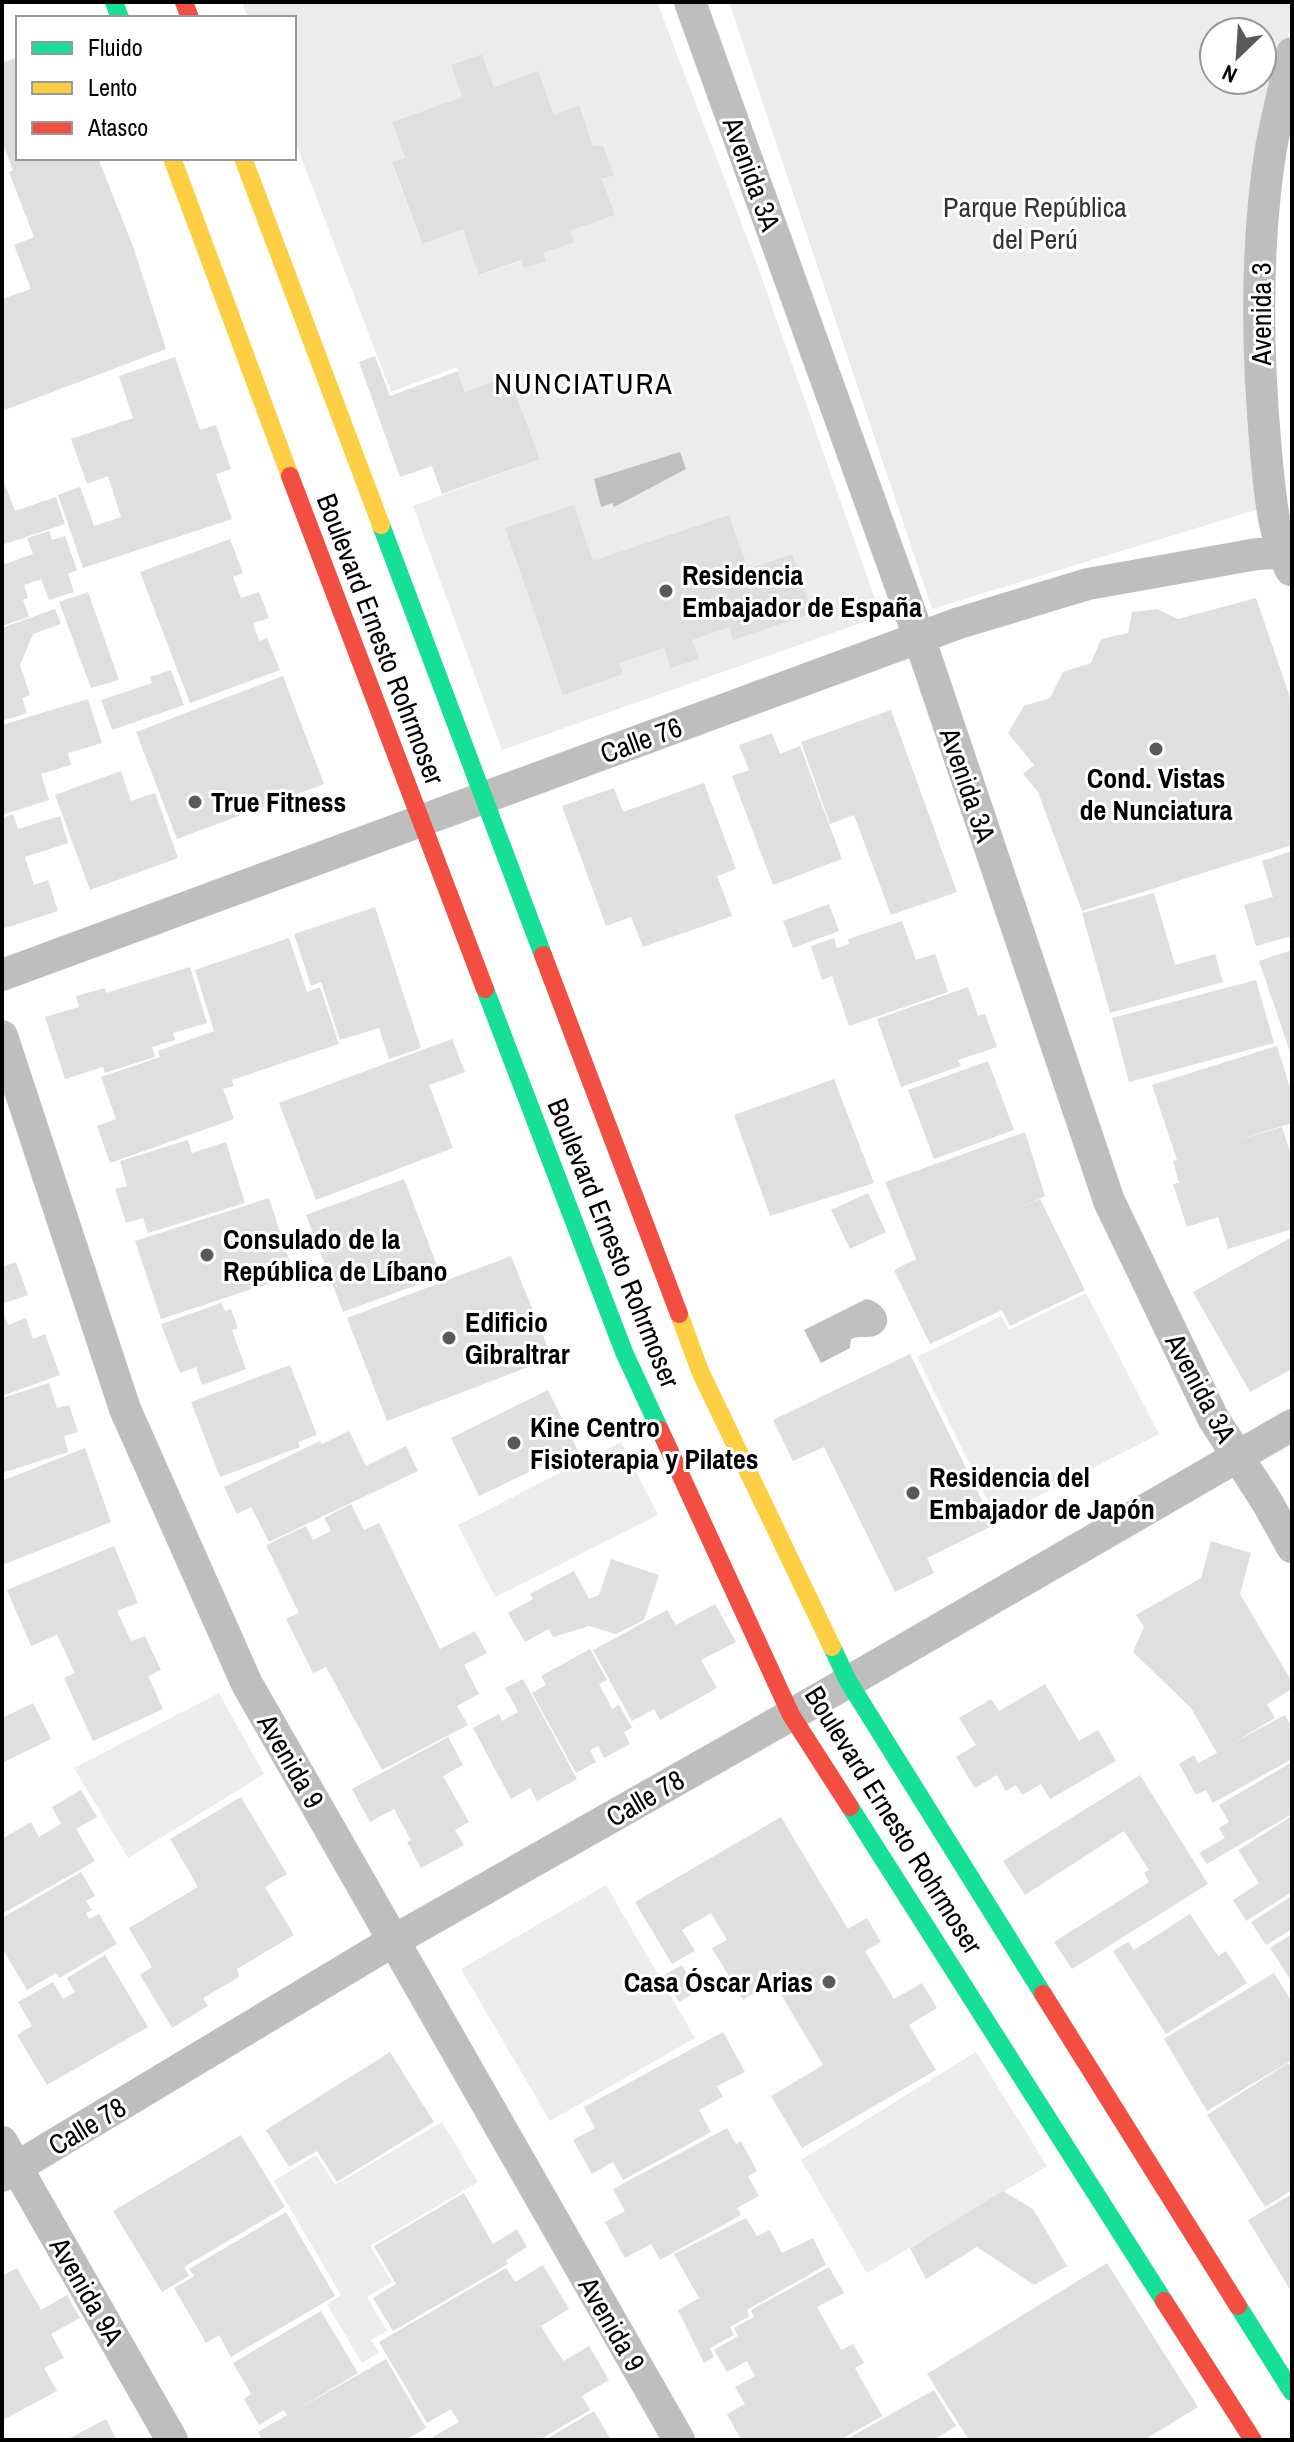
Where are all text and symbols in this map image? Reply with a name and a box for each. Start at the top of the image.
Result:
legend [16,16,296,160]
north arrow [1198,16,1278,96]
text: Fluido [88,31,143,63]
text: N [1217,58,1242,90]
text: Lento [88,71,137,103]
text: Atasco [87,111,148,143]
street label: Avenida 3A [714,111,790,237]
park label: Parque República del Perú [943,188,1127,258]
street label: Avenida 3 [1242,262,1280,367]
district label: NUNCIATURA [494,363,674,403]
street label: Boulevard Ernesto Rohrmoser [308,488,454,790]
place label: Residencia Embajador de España [682,556,922,626]
marker: Residencia Embajador de España [657,582,675,600]
street label: Calle 76 [595,708,687,772]
street label: Avenida 3A [930,722,1005,848]
marker: Cond. Vistas de Nunciatura [1147,740,1165,758]
place label: Cond. Vistas de Nunciatura [1079,759,1233,829]
place label: True Fitness [211,783,346,821]
marker: True Fitness [186,793,204,811]
street label: Boulevard Ernesto Rohrmoser [539,1093,690,1394]
place label: Consulado de la República de Líbano [223,1220,448,1290]
marker: Consulado de la República de Líbano [198,1246,216,1264]
place label: Edificio Gibraltrar [465,1303,570,1373]
street label: Avenida 3A [1156,1326,1246,1450]
marker: Edificio Gibraltrar [440,1329,458,1347]
place label: Kine Centro Fisioterapia y Pilates [530,1408,758,1478]
marker: Kine Centro Fisioterapia y Pilates [505,1434,523,1452]
place label: Residencia del Embajador de Japón [929,1458,1155,1528]
marker: Residencia del Embajador de Japón [904,1484,922,1502]
street label: Boulevard Ernesto Rohrmoser [796,1679,992,1961]
street label: Avenida 9 [248,1706,333,1815]
street label: Calle 78 [599,1760,691,1836]
place label: Casa Óscar Arias [624,1963,813,2001]
marker: Casa Óscar Arias [820,1973,838,1991]
street label: Calle 78 [41,2088,133,2164]
street label: Avenida 9A [40,2229,133,2352]
street label: Avenida 9 [569,2269,654,2378]

